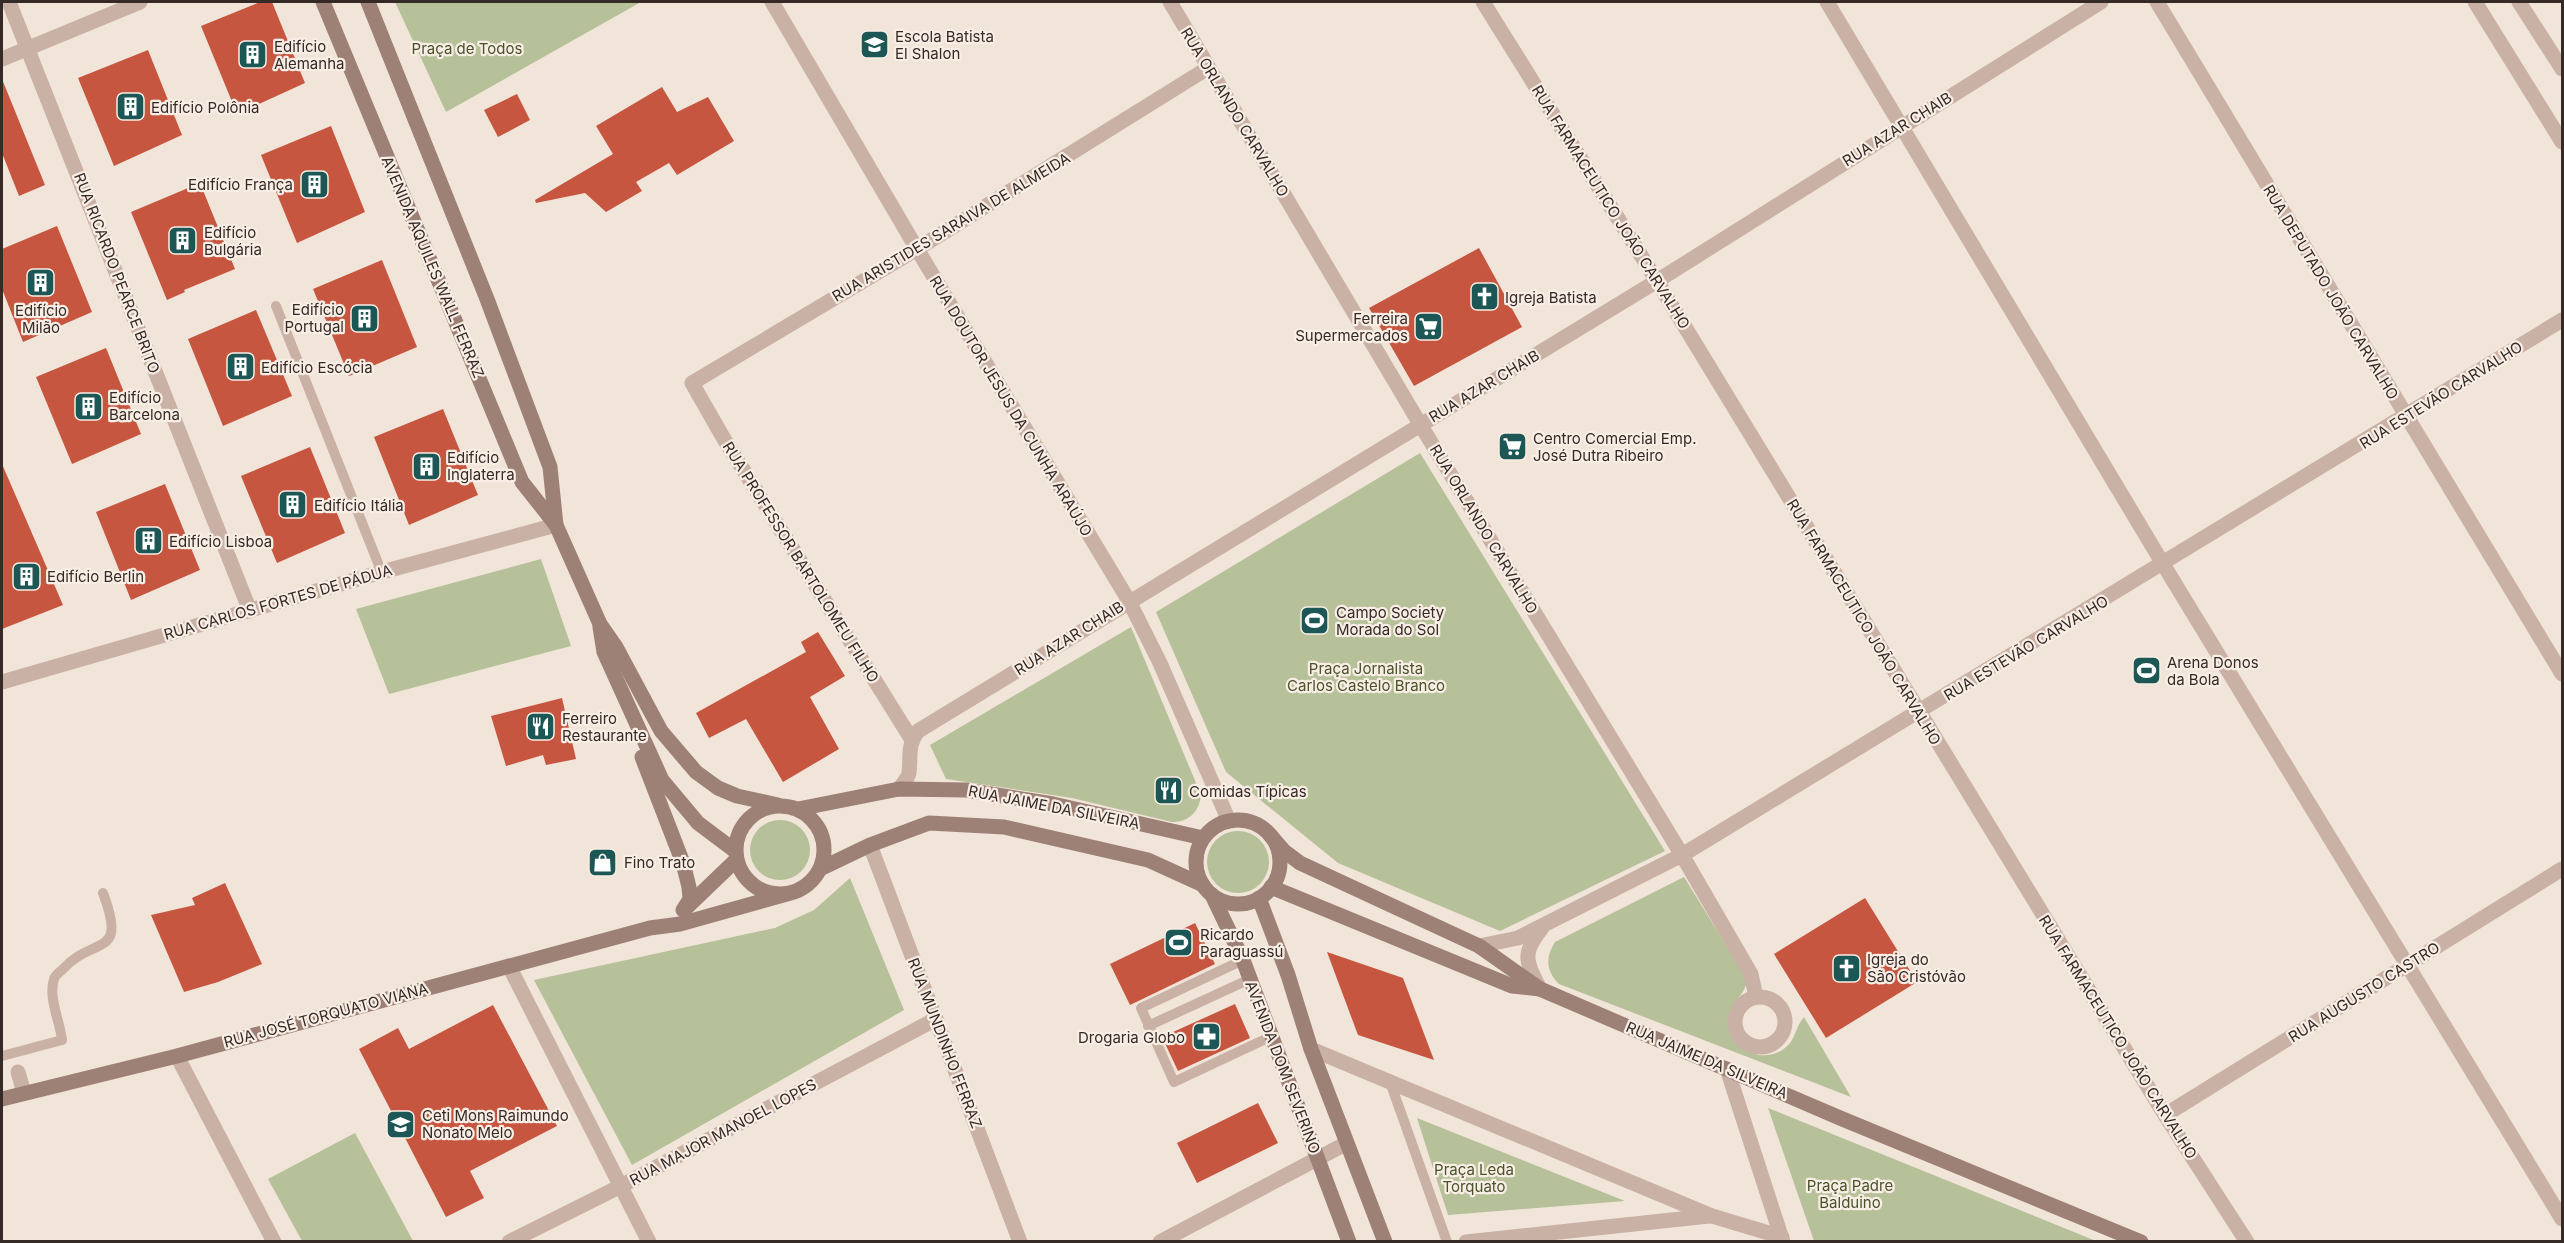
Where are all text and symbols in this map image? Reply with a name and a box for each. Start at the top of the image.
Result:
street label: RUA ORLANDO CARVALHO [1177,24,1293,200]
place label: Escola Batista El Shalon [895,27,994,63]
school or university icon: Escola Batista El Shalon [858,29,890,61]
place label: Edifício Alemanha [274,37,344,73]
building icon: Edifício Alemanha [237,39,269,71]
park label: Praça de Todos [412,39,522,58]
street label: RUA FARMACEUTICO JOÃO CARVALHO [1528,82,1694,332]
street label: RUA AZAR CHAIB [1839,88,1955,170]
building icon: Edifício Polônia [114,91,146,123]
place label: Edifício Polônia [151,98,259,117]
street label: RUA ARISTIDES SARAIVA DE ALMEIDA [829,148,1073,306]
street label: AVENIDA AQUILES WALL FERRAZ [378,153,488,381]
building icon: Edifício França [298,168,330,200]
street label: RUA RICARDO PEARCE BRITO [70,170,164,376]
place label: Edifício França [188,175,293,194]
street label: RUA DEPUTADO JOÃO CARVALHO [2259,181,2403,403]
place label: Edifício Bulgária [204,223,262,259]
building icon: Edifício Bulgária [167,225,199,257]
building icon: Edifício Milão [25,267,57,299]
street label: RUA DOUTOR JESUS DA CUNHA ARAÚJO [925,272,1097,540]
church icon: Igreja Batista [1468,281,1500,313]
place label: Igreja Batista [1505,288,1597,307]
place label: Edifício Portugal [285,300,344,336]
place label: Edifício Milão [15,301,67,337]
building icon: Edifício Portugal [349,302,381,334]
place label: Ferreira Supermercados [1295,309,1408,345]
supermarket icon: Ferreira Supermercados [1413,311,1445,343]
street label: RUA ESTEVÃO CARVALHO [2356,337,2526,453]
street label: RUA AZAR CHAIB [1425,346,1543,426]
building icon: Edifício Escócia [224,351,256,383]
place label: Edifício Escócia [261,358,373,377]
place label: Edifício Barcelona [109,388,180,424]
building icon: Edifício Barcelona [72,390,104,422]
place label: Centro Comercial Emp. José Dutra Ribeiro [1533,429,1696,465]
supermarket icon: Centro Comercial Emp. José Dutra Ribeiro [1496,431,1528,463]
street label: RUA PROFESSOR BARTOLOMEU FILHO [719,438,883,686]
street label: RUA ORLANDO CARVALHO [1426,441,1542,617]
place label: Edifício Inglaterra [447,448,515,484]
building icon: Edifício Inglaterra [410,450,442,482]
building icon: Edifício Itália [277,489,309,521]
place label: Edifício Itália [314,496,404,515]
street label: RUA FARMACEUTICO JOÃO CARVALHO [1783,496,1945,748]
building icon: Edifício Lisboa [132,525,164,557]
place label: Edifício Lisboa [169,532,272,551]
building icon: Edifício Berlin [10,560,42,592]
street label: RUA CARLOS FORTES DE PÁDUA [162,560,394,644]
place label: Edifício Berlin [47,567,144,586]
street label: RUA ESTEVÃO CARVALHO [1940,591,2112,705]
street label: RUA AZAR CHAIB [1011,597,1127,679]
place label: Campo Society Morada do Sol [1336,603,1445,639]
sports icon: Campo Society Morada do Sol [1299,605,1331,637]
place label: Arena Donos da Bola [2167,653,2259,689]
sports icon: Arena Donos da Bola [2130,655,2162,687]
park label: Praça Jornalista Carlos Castelo Branco [1287,659,1445,695]
place label: Ferreiro Restaurante [562,709,647,745]
restaurant icon: Ferreiro Restaurante [525,711,557,743]
restaurant icon: Comidas Típicas [1152,775,1184,807]
street label: RUA JAIME DA SILVEIRA [967,781,1141,833]
place label: Comidas Típicas [1189,782,1307,801]
shop icon: Fino Trato [587,846,619,878]
place label: Fino Trato [624,853,695,872]
street label: RUA FARMACEUTICO JOÃO CARVALHO [2035,912,2201,1162]
place label: Ricardo Paraguassú [1200,925,1283,961]
sports icon: Ricardo Paraguassú [1163,927,1195,959]
street label: RUA AUGUSTO CASTRO [2285,938,2443,1046]
place label: Igreja do São Cristóvão [1867,950,1966,986]
church icon: Igreja do São Cristóvão [1830,952,1862,984]
street label: RUA MUNDINHO FERRAZ [904,955,986,1131]
street label: AVENIDA DOM SEVERINO [1241,978,1325,1156]
street label: RUA JOSÉ TORQUATO VIANA [222,979,430,1051]
street label: RUA JAIME DA SILVEIRA [1623,1017,1791,1103]
pharmacy icon: Drogaria Globo [1190,1021,1222,1053]
place label: Drogaria Globo [1078,1028,1185,1047]
street label: RUA MAJOR MANOEL LOPES [626,1075,820,1189]
place label: Ceti Mons Raimundo Nonato Melo [422,1106,569,1142]
school or university icon: Ceti Mons Raimundo Nonato Melo [385,1108,417,1140]
park label: Praça Leda Torquato [1434,1160,1514,1196]
park label: Praça Padre Balduino [1807,1176,1893,1212]

